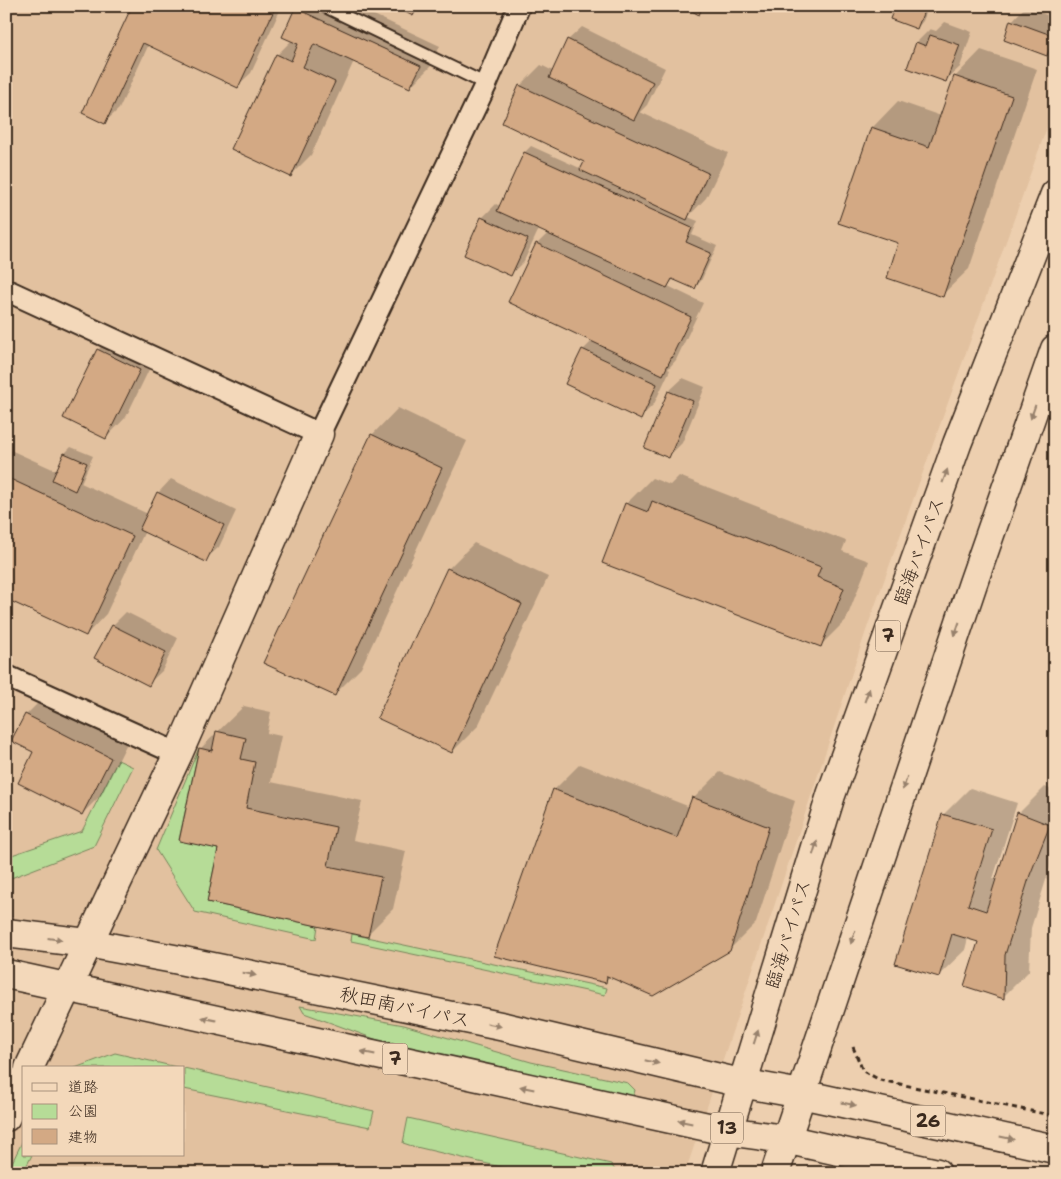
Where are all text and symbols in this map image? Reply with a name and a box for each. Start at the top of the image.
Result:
one-way arrow [1029,405,1037,420]
one-way arrow [942,468,949,483]
street label: 臨海バイパス [888,493,950,609]
road number: 7 [876,620,900,652]
one-way arrow [953,622,961,637]
one-way arrow [864,687,871,702]
one-way arrow [901,775,908,790]
one-way arrow [811,841,819,856]
street label: 臨海バイパス [759,876,817,992]
one-way arrow [849,929,857,944]
one-way arrow [47,935,63,943]
one-way arrow [241,971,257,979]
street label: 秋田南バイパス [338,981,472,1033]
one-way arrow [201,1015,217,1023]
one-way arrow [486,1021,501,1029]
one-way arrow [752,1029,760,1044]
road number: 7 [382,1044,408,1074]
one-way arrow [359,1049,375,1057]
one-way arrow [644,1058,659,1066]
legend [22,1066,185,1156]
text: 道路 [68,1077,98,1097]
one-way arrow [519,1084,534,1092]
text: 公園 [68,1101,98,1121]
one-way arrow [841,1101,857,1109]
road number: 26 [910,1106,946,1136]
road number: 13 [711,1112,743,1144]
one-way arrow [678,1118,693,1126]
text: 建物 [68,1127,98,1147]
one-way arrow [1000,1135,1016,1143]

